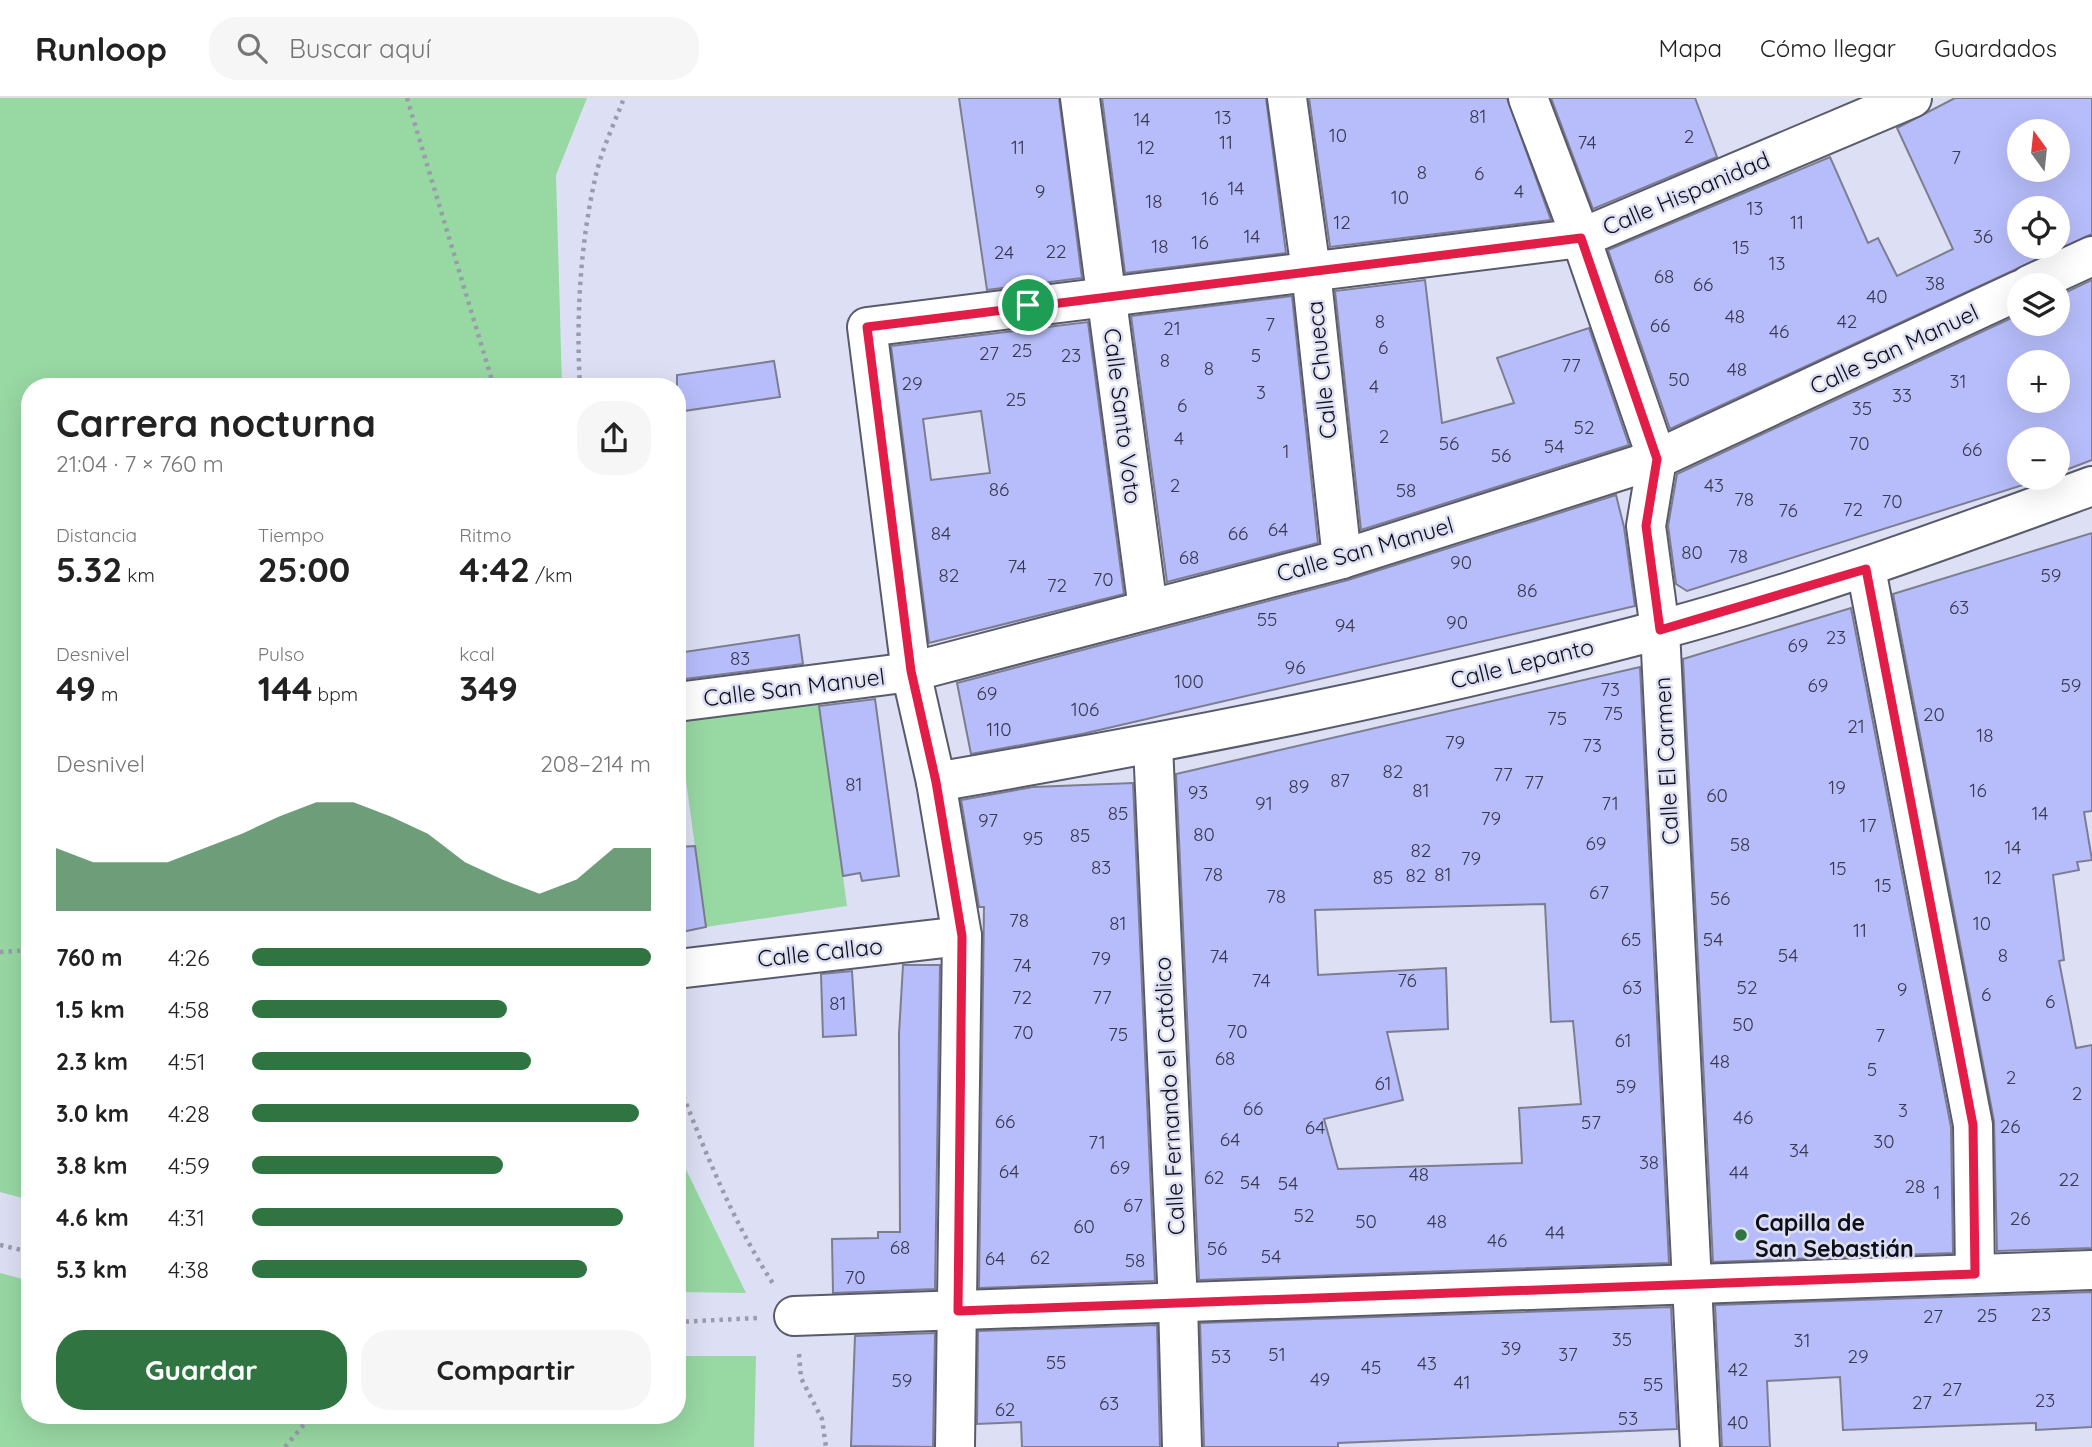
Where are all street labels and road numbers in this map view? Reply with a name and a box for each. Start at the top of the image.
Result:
street label: Calle Hispanidad [1598,145,1774,241]
street label: Calle San Manuel [1805,297,1983,401]
street label: Calle Chueca [1299,300,1343,440]
street label: Calle Santo Voto [1098,326,1148,506]
street label: Calle San Manuel [1273,510,1457,588]
street label: Calle Lepanto [1447,631,1597,695]
street label: Calle San Manuel [702,661,886,713]
street label: Calle El Carmen [1647,676,1685,846]
street label: Calle Callao [756,931,884,973]
street label: Calle Fernando el Católico [1147,956,1191,1236]

